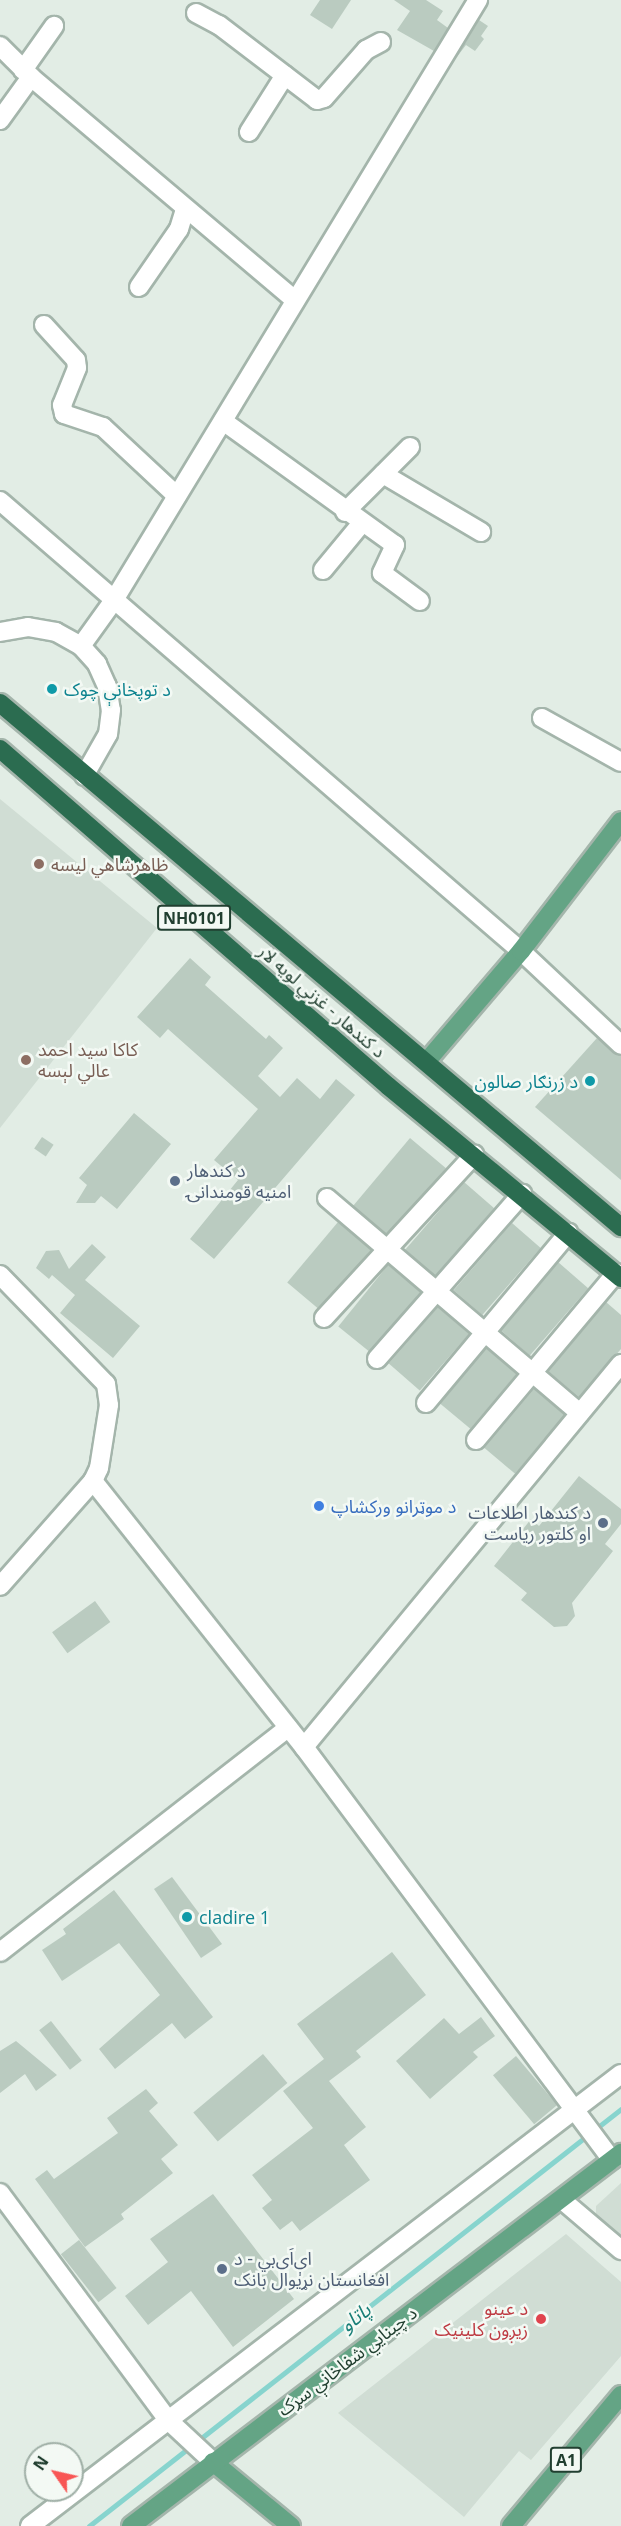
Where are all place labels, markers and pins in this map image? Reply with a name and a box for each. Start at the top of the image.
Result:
place label: د توپخانې چوک [64,678,171,700]
marker: د توپخانې چوک [45,682,59,696]
place label: ظاهرشاهي لیسه [51,853,168,875]
marker: ظاهرشاهي لیسه [32,857,46,871]
place label: کاکا سید احمد عالي لېسه [38,1039,138,1082]
marker: کاکا سید احمد عالي لېسه [19,1053,33,1067]
place label: د زرنګار صالون [475,1070,578,1092]
marker: د زرنګار صالون [583,1074,597,1088]
place label: د کندهار امنيه قومندانۍ [187,1160,291,1202]
marker: د کندهار امنيه قومندانۍ [168,1174,182,1188]
place label: د موټرانو ورکشاپ [331,1495,456,1517]
marker: د موټرانو ورکشاپ [312,1499,326,1513]
place label: د کندهار اطلاعات او کلتور رياست [468,1502,591,1544]
marker: د کندهار اطلاعات او کلتور رياست [596,1516,610,1530]
place label: cladire 1 [199,1906,270,1928]
marker: cladire 1 [180,1910,194,1924]
place label: اې‌اَی‌بي - د افغانستان نړیوال بانک [234,2248,389,2290]
marker: اې‌اَی‌بي - د افغانستان نړیوال بانک [215,2262,229,2276]
place label: د عینو زیږون کلینیک [434,2298,528,2340]
marker: د عینو زیږون کلینیک [532,2310,550,2328]

